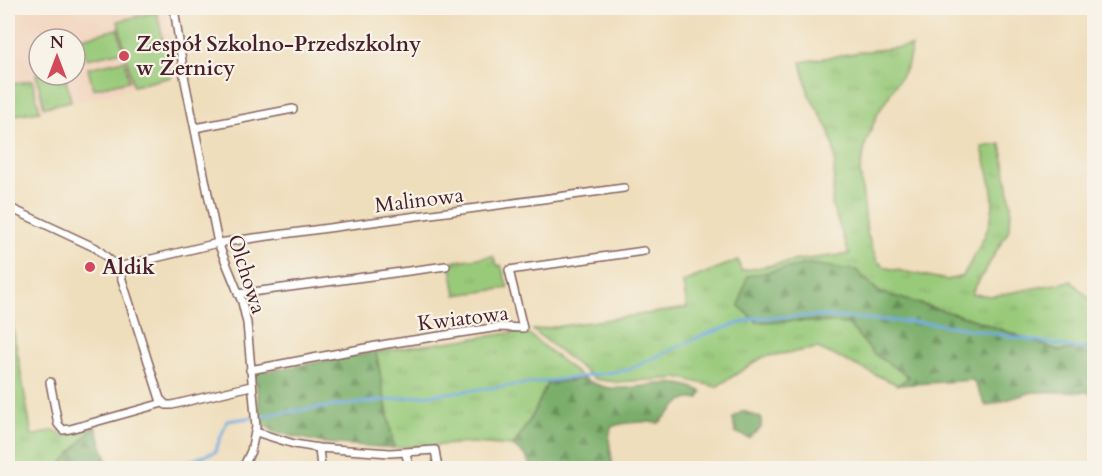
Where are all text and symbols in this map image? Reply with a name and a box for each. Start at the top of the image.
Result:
north arrow [27,27,87,87]
place label: Zespół Szkolno-Przedszkolny w Żernicy [136,30,421,83]
text: N [50,32,64,54]
marker: Zespół Szkolno-Przedszkolny w Żernicy [117,49,131,63]
street label: Malinowa [373,181,465,220]
street label: Olchowa [220,231,273,318]
place label: Aldik [102,253,155,282]
marker: Aldik [83,260,97,274]
street label: Kwiatowa [416,299,510,338]

